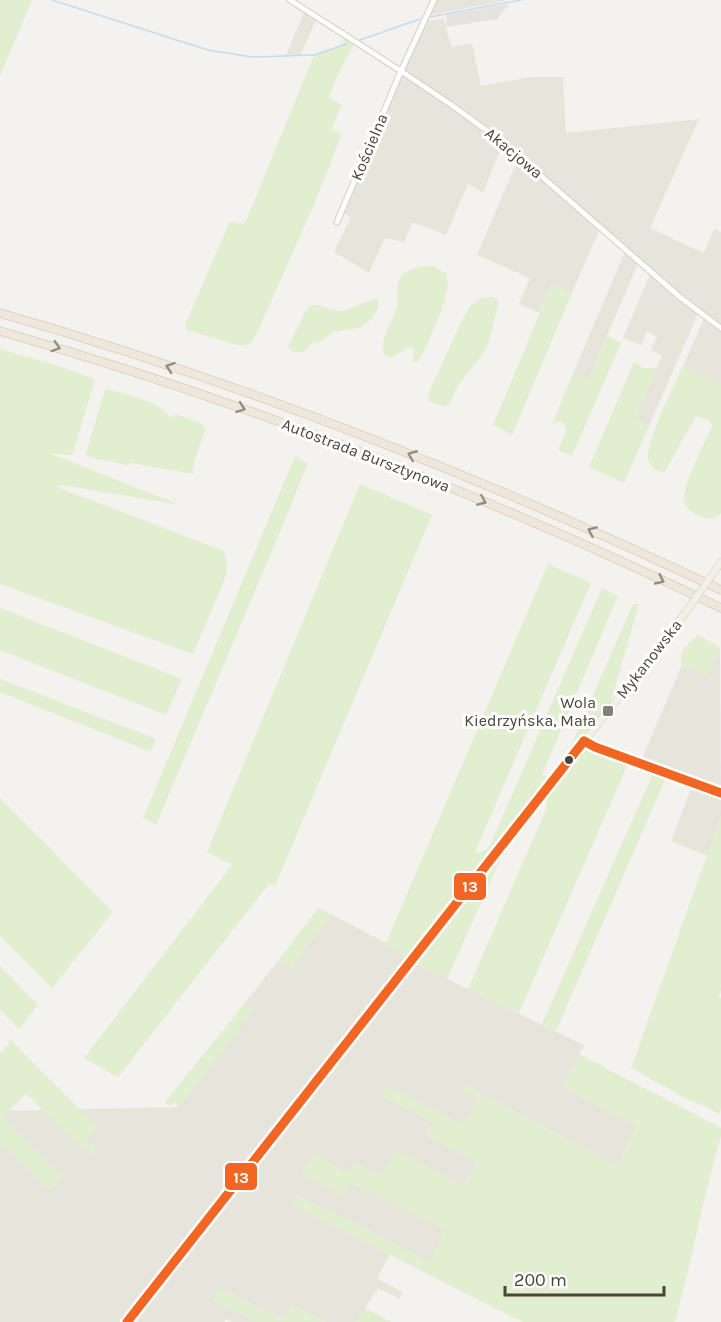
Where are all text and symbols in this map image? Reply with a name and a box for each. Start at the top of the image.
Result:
street label: Kościelna [346,111,392,183]
street label: Akacjowa [481,123,547,183]
one-way arrow [50,340,61,352]
one-way arrow [165,361,176,374]
one-way arrow [235,401,246,414]
street label: Autostrada Bursztynowa [279,414,453,496]
one-way arrow [407,450,418,462]
one-way arrow [476,494,487,506]
one-way arrow [587,526,598,538]
one-way arrow [654,572,665,584]
street label: Mykanowska [612,616,686,702]
place label: Wola Kiedrzyńska, Mała [464,693,596,730]
marker: Wola Kiedrzyńska, Mała [601,704,615,718]
unlabelled marker [563,754,575,766]
line badge: 13 [453,872,487,901]
text: 13 [462,877,478,896]
line badge: 13 [224,1162,258,1191]
text: 13 [233,1168,249,1187]
scale bar [505,1259,664,1297]
text: 200 m [514,1269,567,1291]

